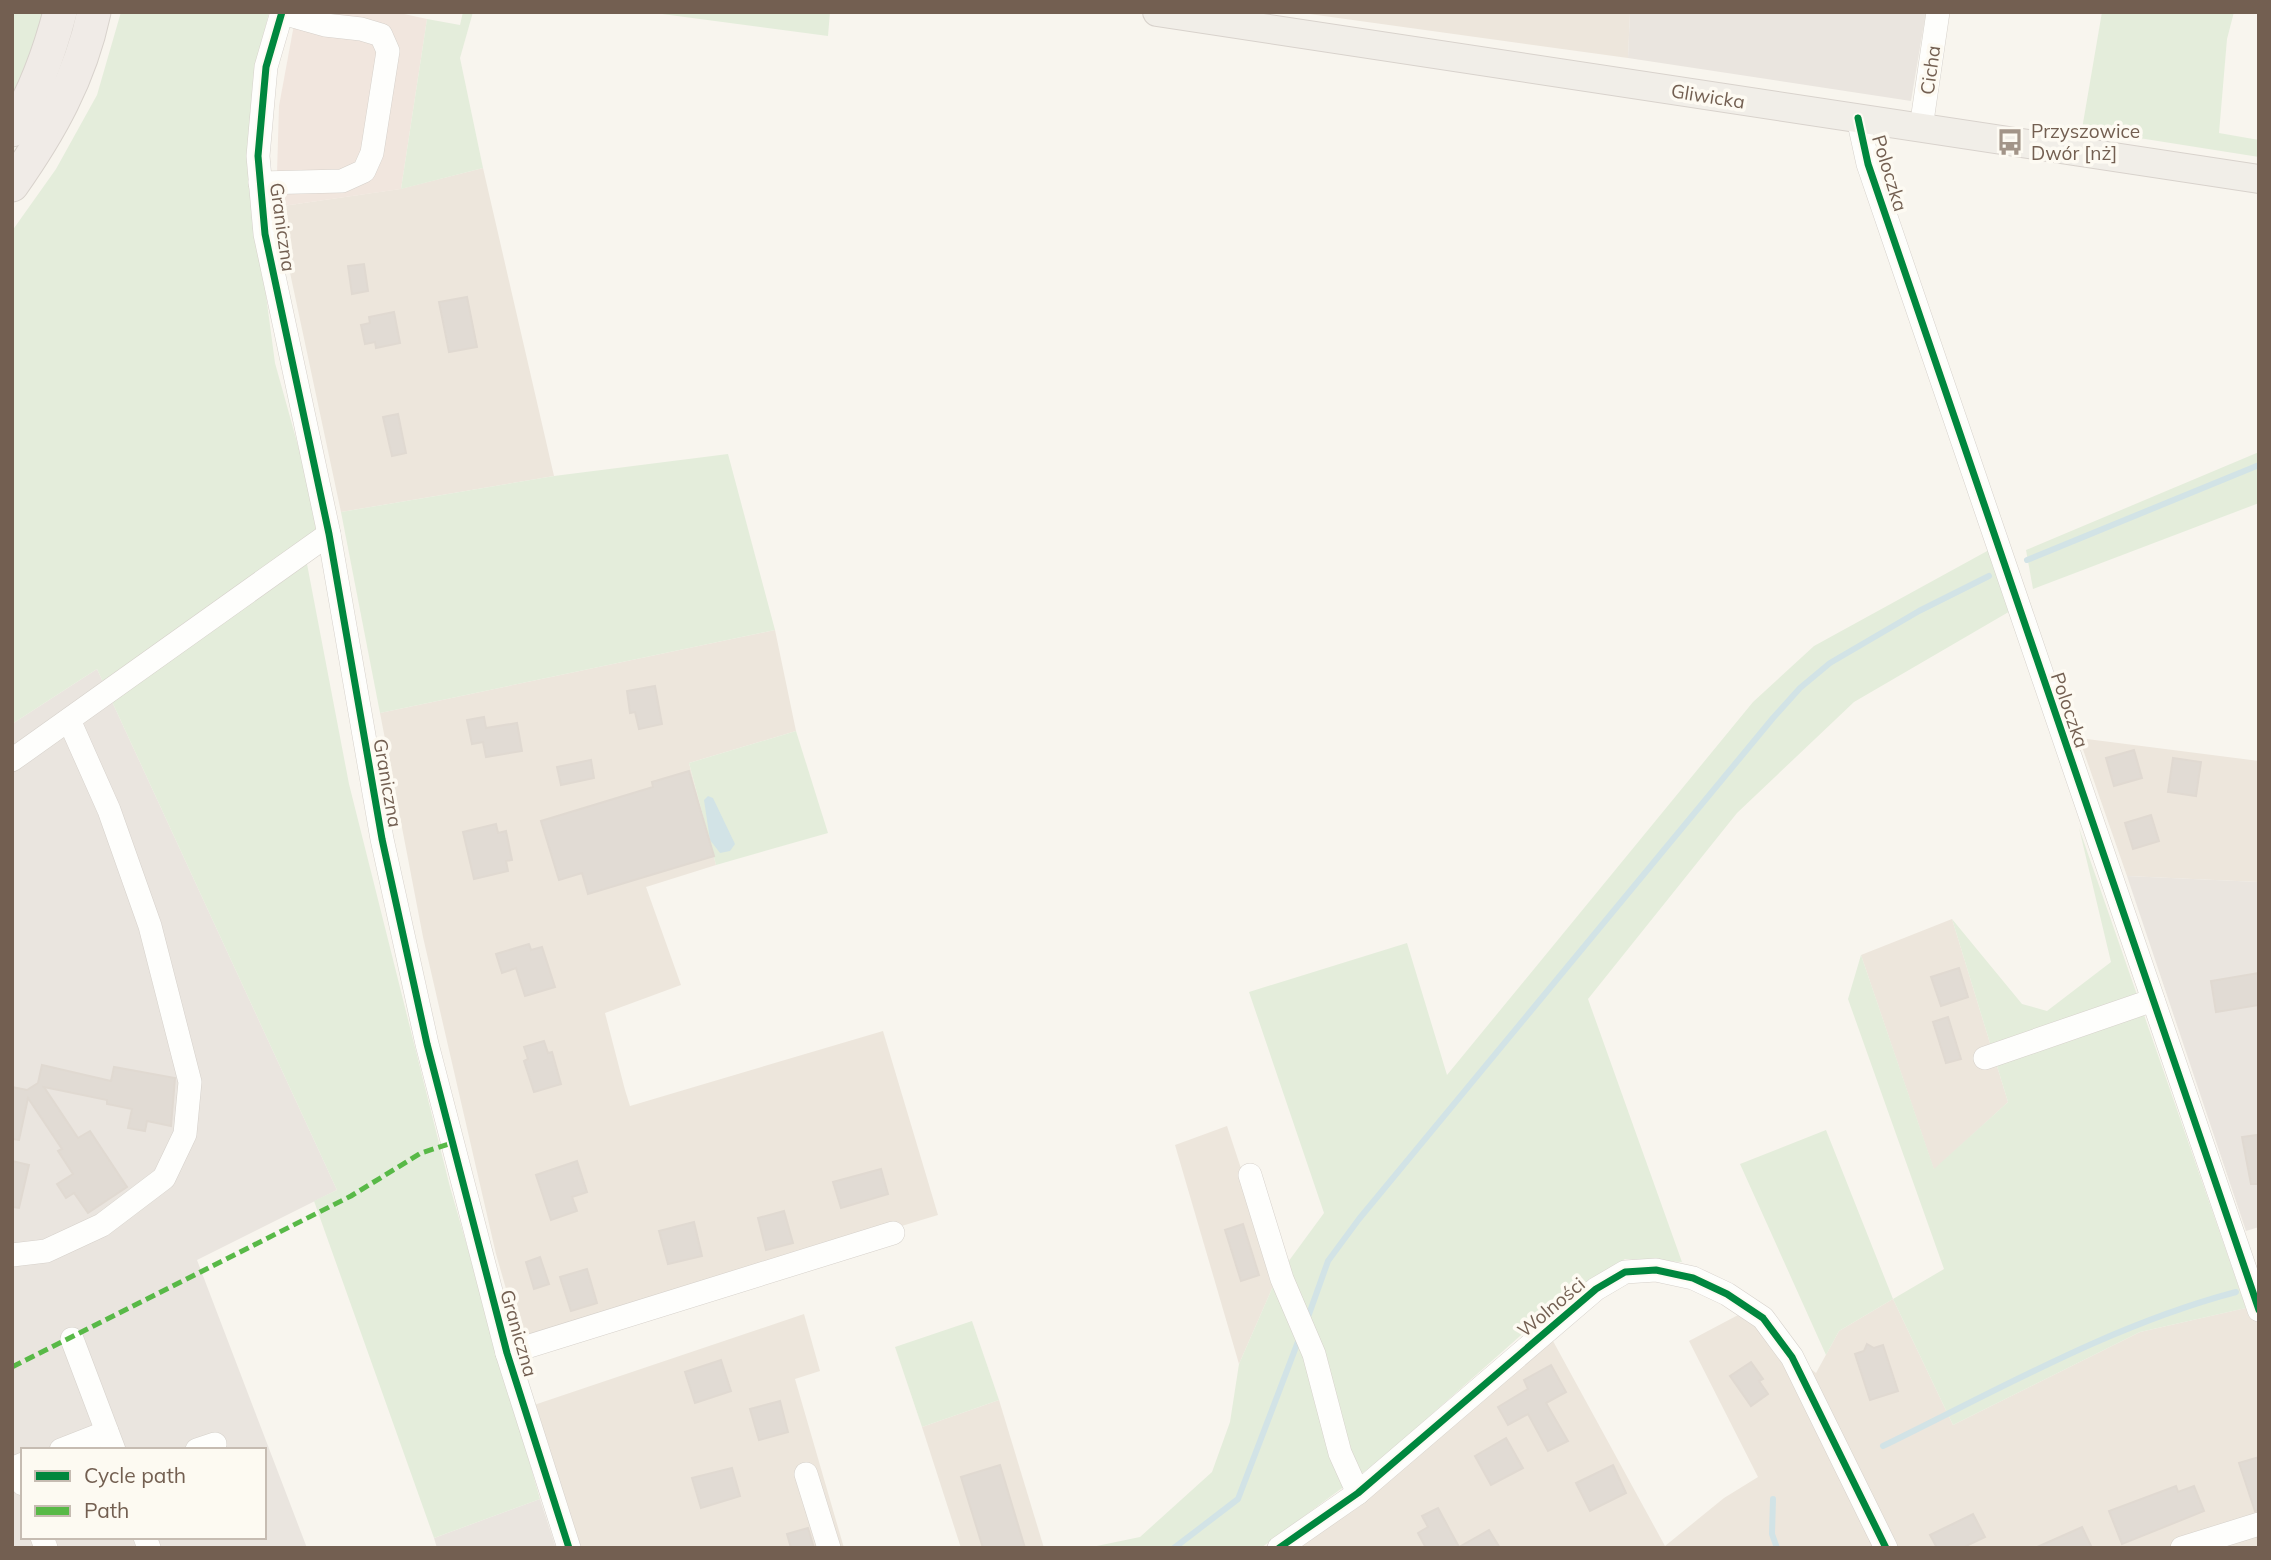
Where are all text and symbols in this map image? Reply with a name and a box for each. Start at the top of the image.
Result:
street label: Cicha [1915,44,1945,96]
street label: Gliwicka [1669,78,1747,114]
place label: Przyszowice Dwór [nż] [2031,119,2140,165]
bus stop icon: Przyszowice Dwór [nż] [1995,127,2025,157]
street label: Poloczka [1867,132,1913,214]
street label: Graniczna [265,181,301,273]
street label: Poloczka [2046,669,2094,751]
street label: Graniczna [368,737,408,829]
street label: Wolności [1512,1272,1590,1342]
street label: Graniczna [495,1287,543,1379]
legend [21,1448,266,1539]
text: Cycle path [84,1462,186,1488]
text: Path [84,1497,129,1523]

